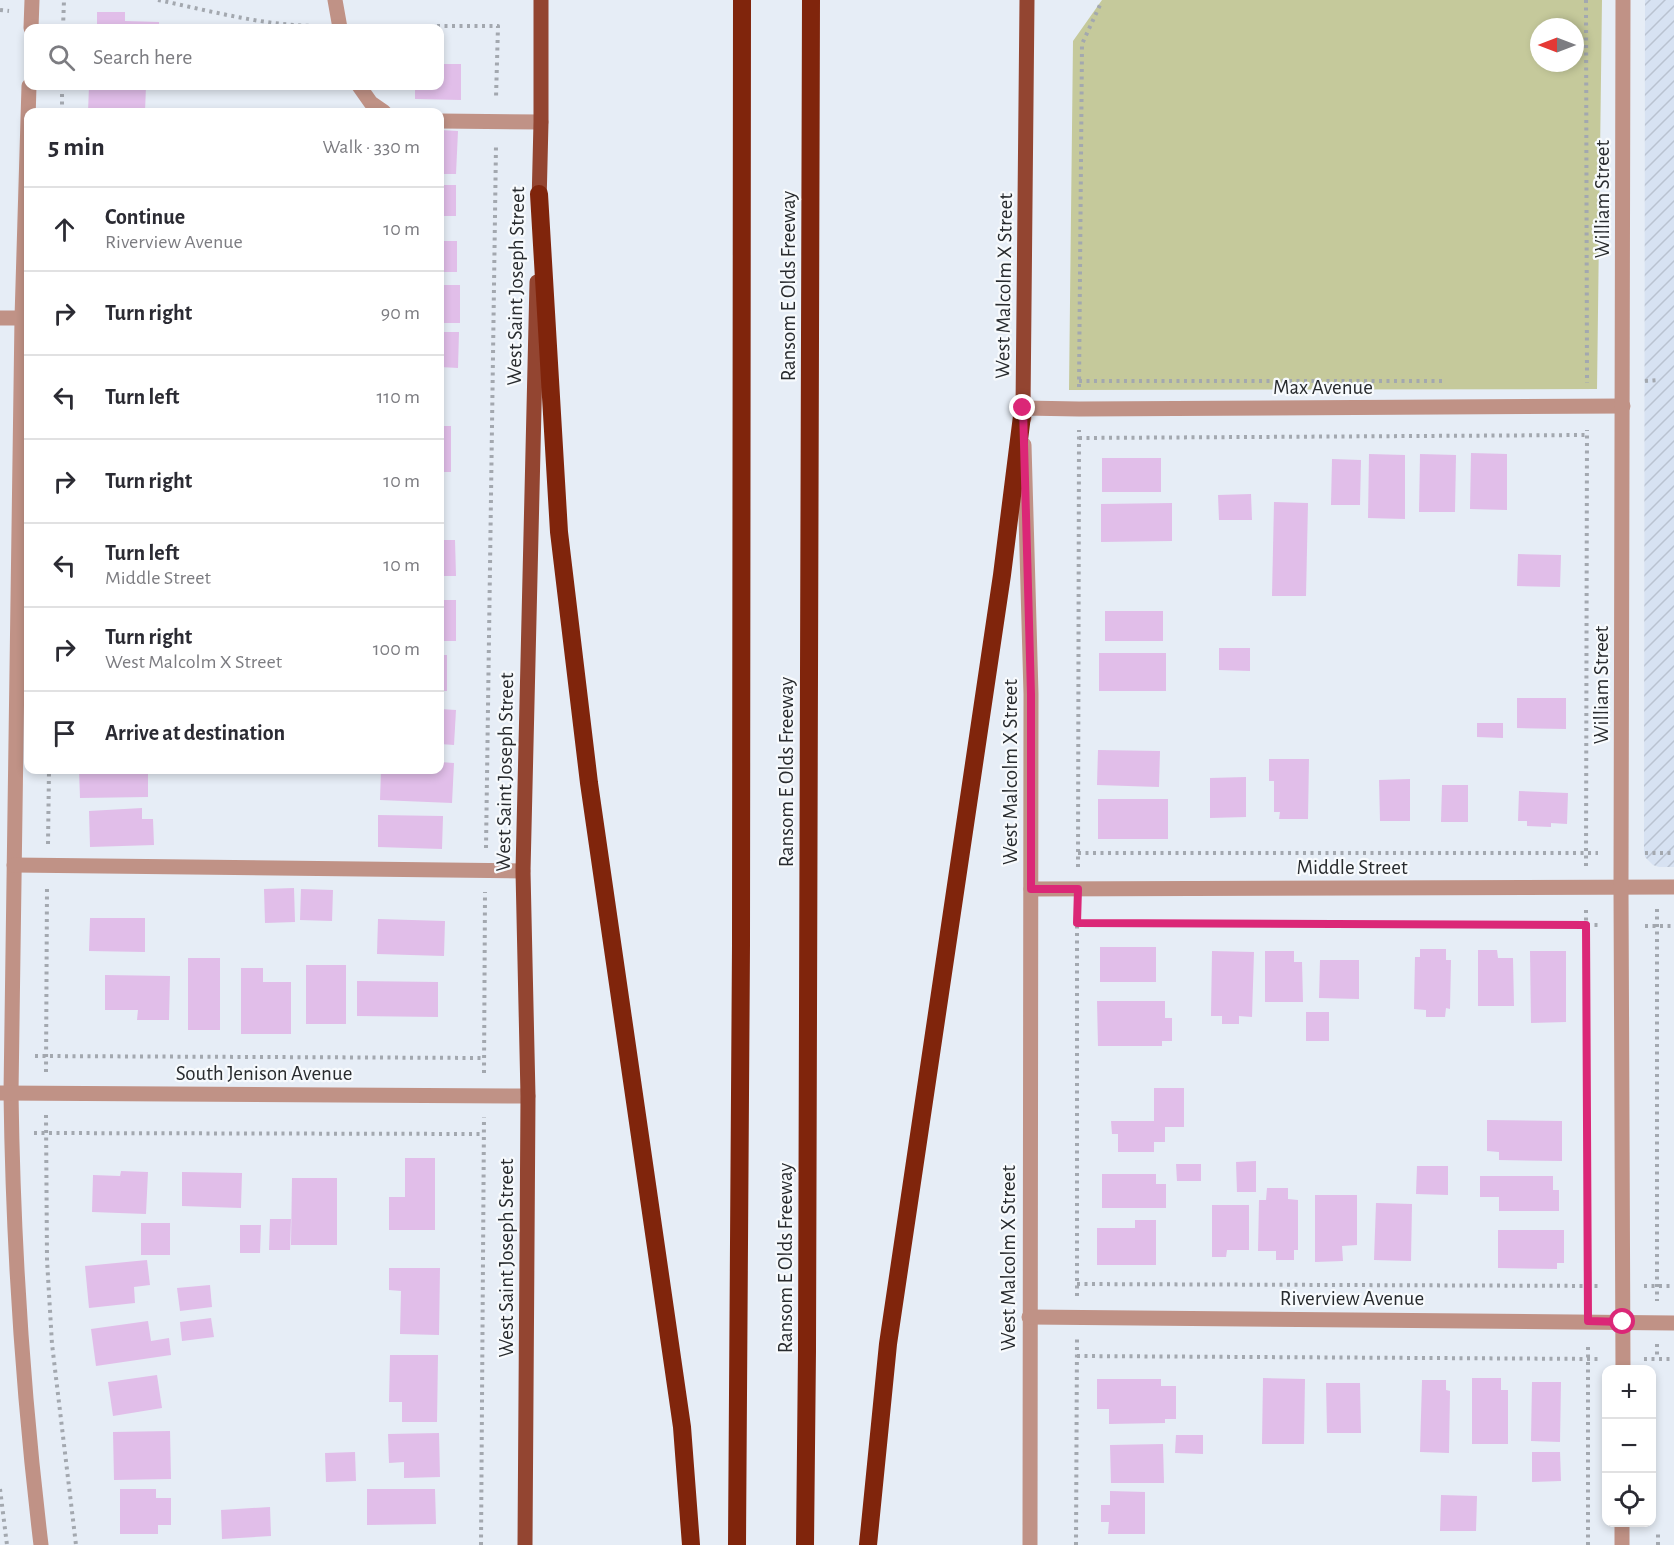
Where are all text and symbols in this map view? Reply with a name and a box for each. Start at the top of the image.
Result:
north arrow [1530,18,1584,72]
search box [24,24,444,90]
icon: search [45,41,78,74]
text: Search here [93,46,192,68]
text: 5 min [48,134,105,160]
text: Walk · 330 m [322,137,420,157]
street label: William Street [1592,139,1613,258]
street label: West Saint Joseph Street [504,186,528,386]
street label: Ransom E Olds Freeway [778,191,799,381]
street label: West Malcolm X Street [992,193,1016,379]
text: Continue [105,206,185,228]
icon: ahead [48,213,81,246]
text: 10 m [383,219,420,239]
text: Riverview Avenue [105,232,243,252]
icon: right [48,297,81,330]
text: Turn right [105,302,192,324]
text: 90 m [381,303,420,323]
street label: Max Avenue [1273,377,1373,398]
icon: left [48,381,81,414]
text: Turn left [105,386,179,408]
text: 110 m [376,387,420,407]
route end [1009,394,1035,420]
icon: right [48,465,81,498]
text: Turn right [105,470,192,492]
text: 10 m [383,471,420,491]
text: Turn left [105,542,179,564]
icon: left [48,549,81,582]
text: 10 m [383,555,420,575]
text: Middle Street [105,568,211,588]
street label: William Street [1591,625,1612,744]
text: Turn right [105,626,192,648]
icon: right [48,633,81,666]
text: 100 m [373,639,420,659]
text: West Malcolm X Street [105,652,282,672]
street label: West Saint Joseph Street [493,672,517,872]
street label: Ransom E Olds Freeway [776,677,797,867]
street label: West Malcolm X Street [1000,679,1021,865]
icon: arrive [48,717,81,750]
text: Arrive at destination [105,722,285,744]
street label: Middle Street [1296,857,1408,878]
street label: South Jenison Avenue [176,1063,352,1084]
street label: West Saint Joseph Street [496,1158,517,1358]
street label: Ransom E Olds Freeway [775,1163,796,1353]
street label: West Malcolm X Street [998,1165,1019,1351]
street label: Riverview Avenue [1280,1288,1424,1309]
route start [1609,1308,1635,1334]
map controls [1602,1365,1656,1527]
button: + [1602,1365,1656,1419]
button: − [1602,1419,1656,1473]
button: locate [1602,1473,1656,1527]

